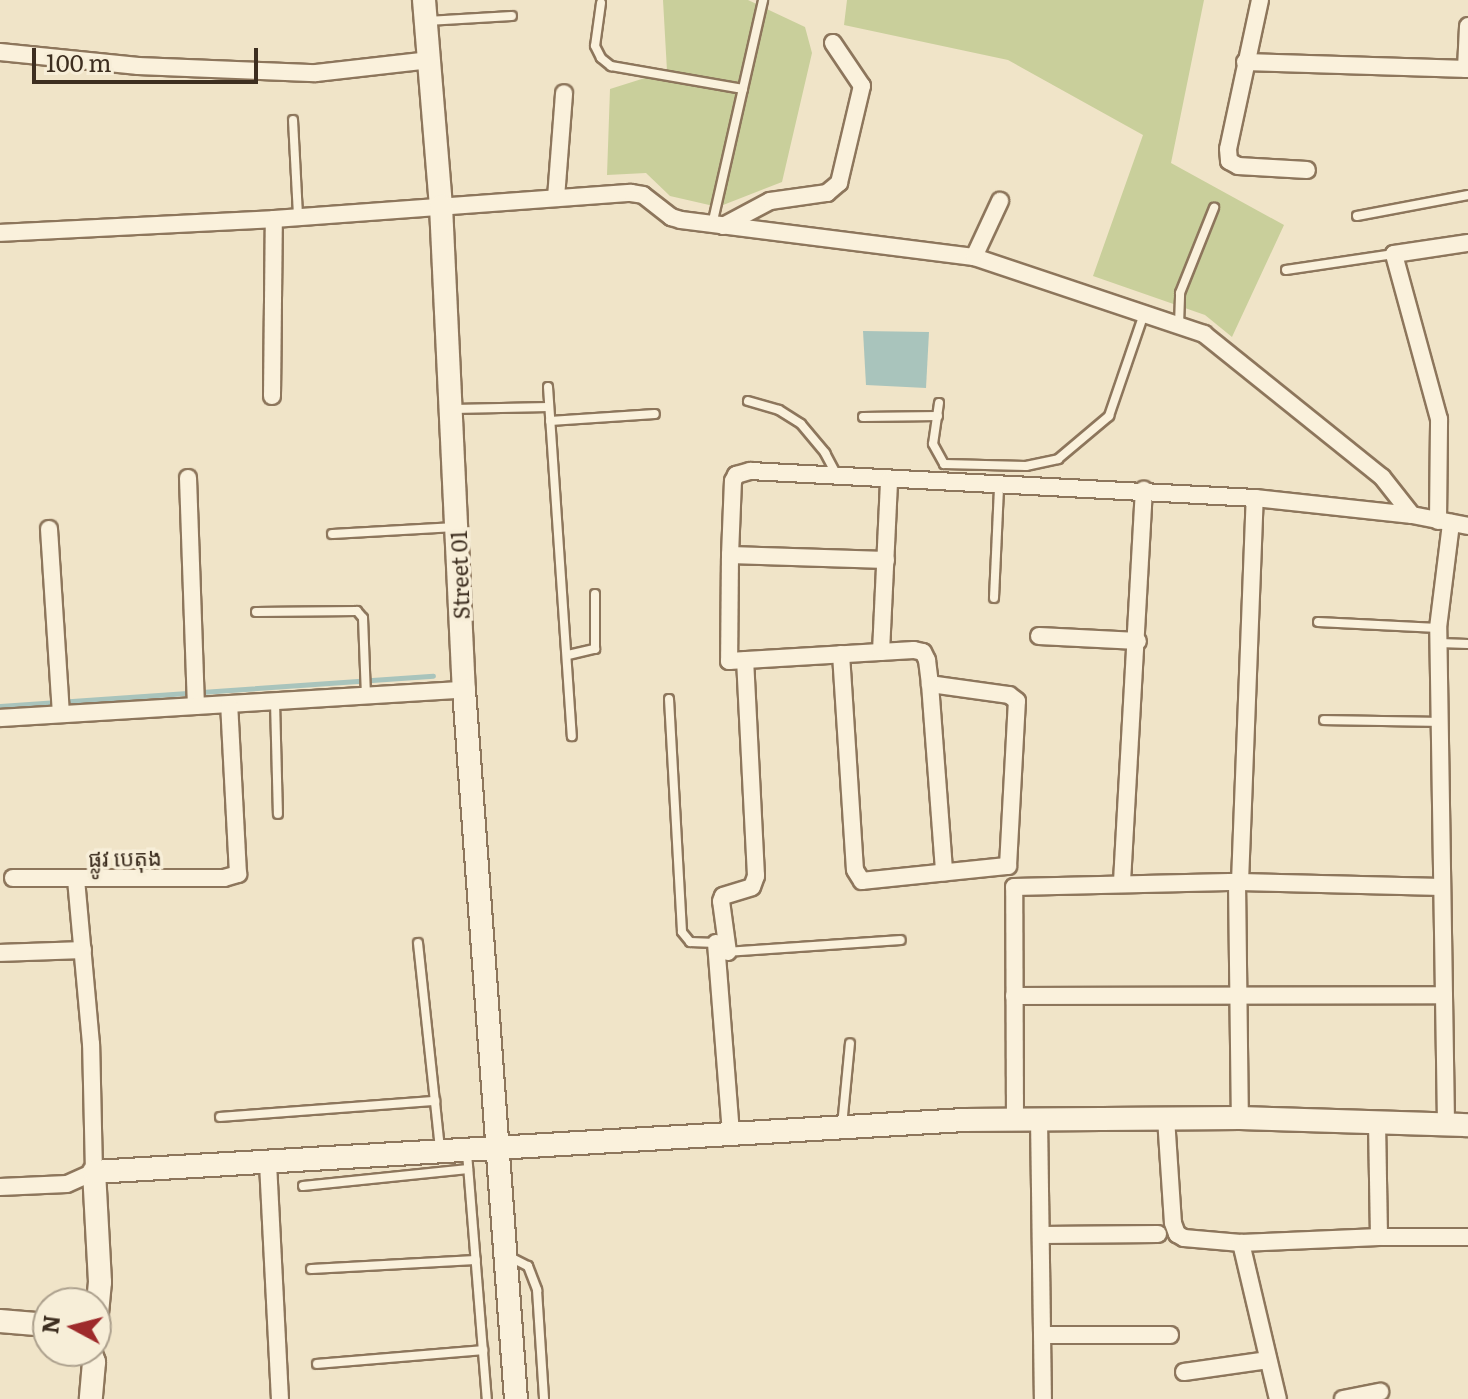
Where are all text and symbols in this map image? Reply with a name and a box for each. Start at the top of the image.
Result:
scale bar [36,32,262,82]
text: 100 m [46,44,112,79]
street label: Street 01 [444,530,474,620]
street label: ផ្លូវ បេតុង [88,843,162,871]
north arrow [32,1287,112,1367]
text: N [32,1313,67,1335]

